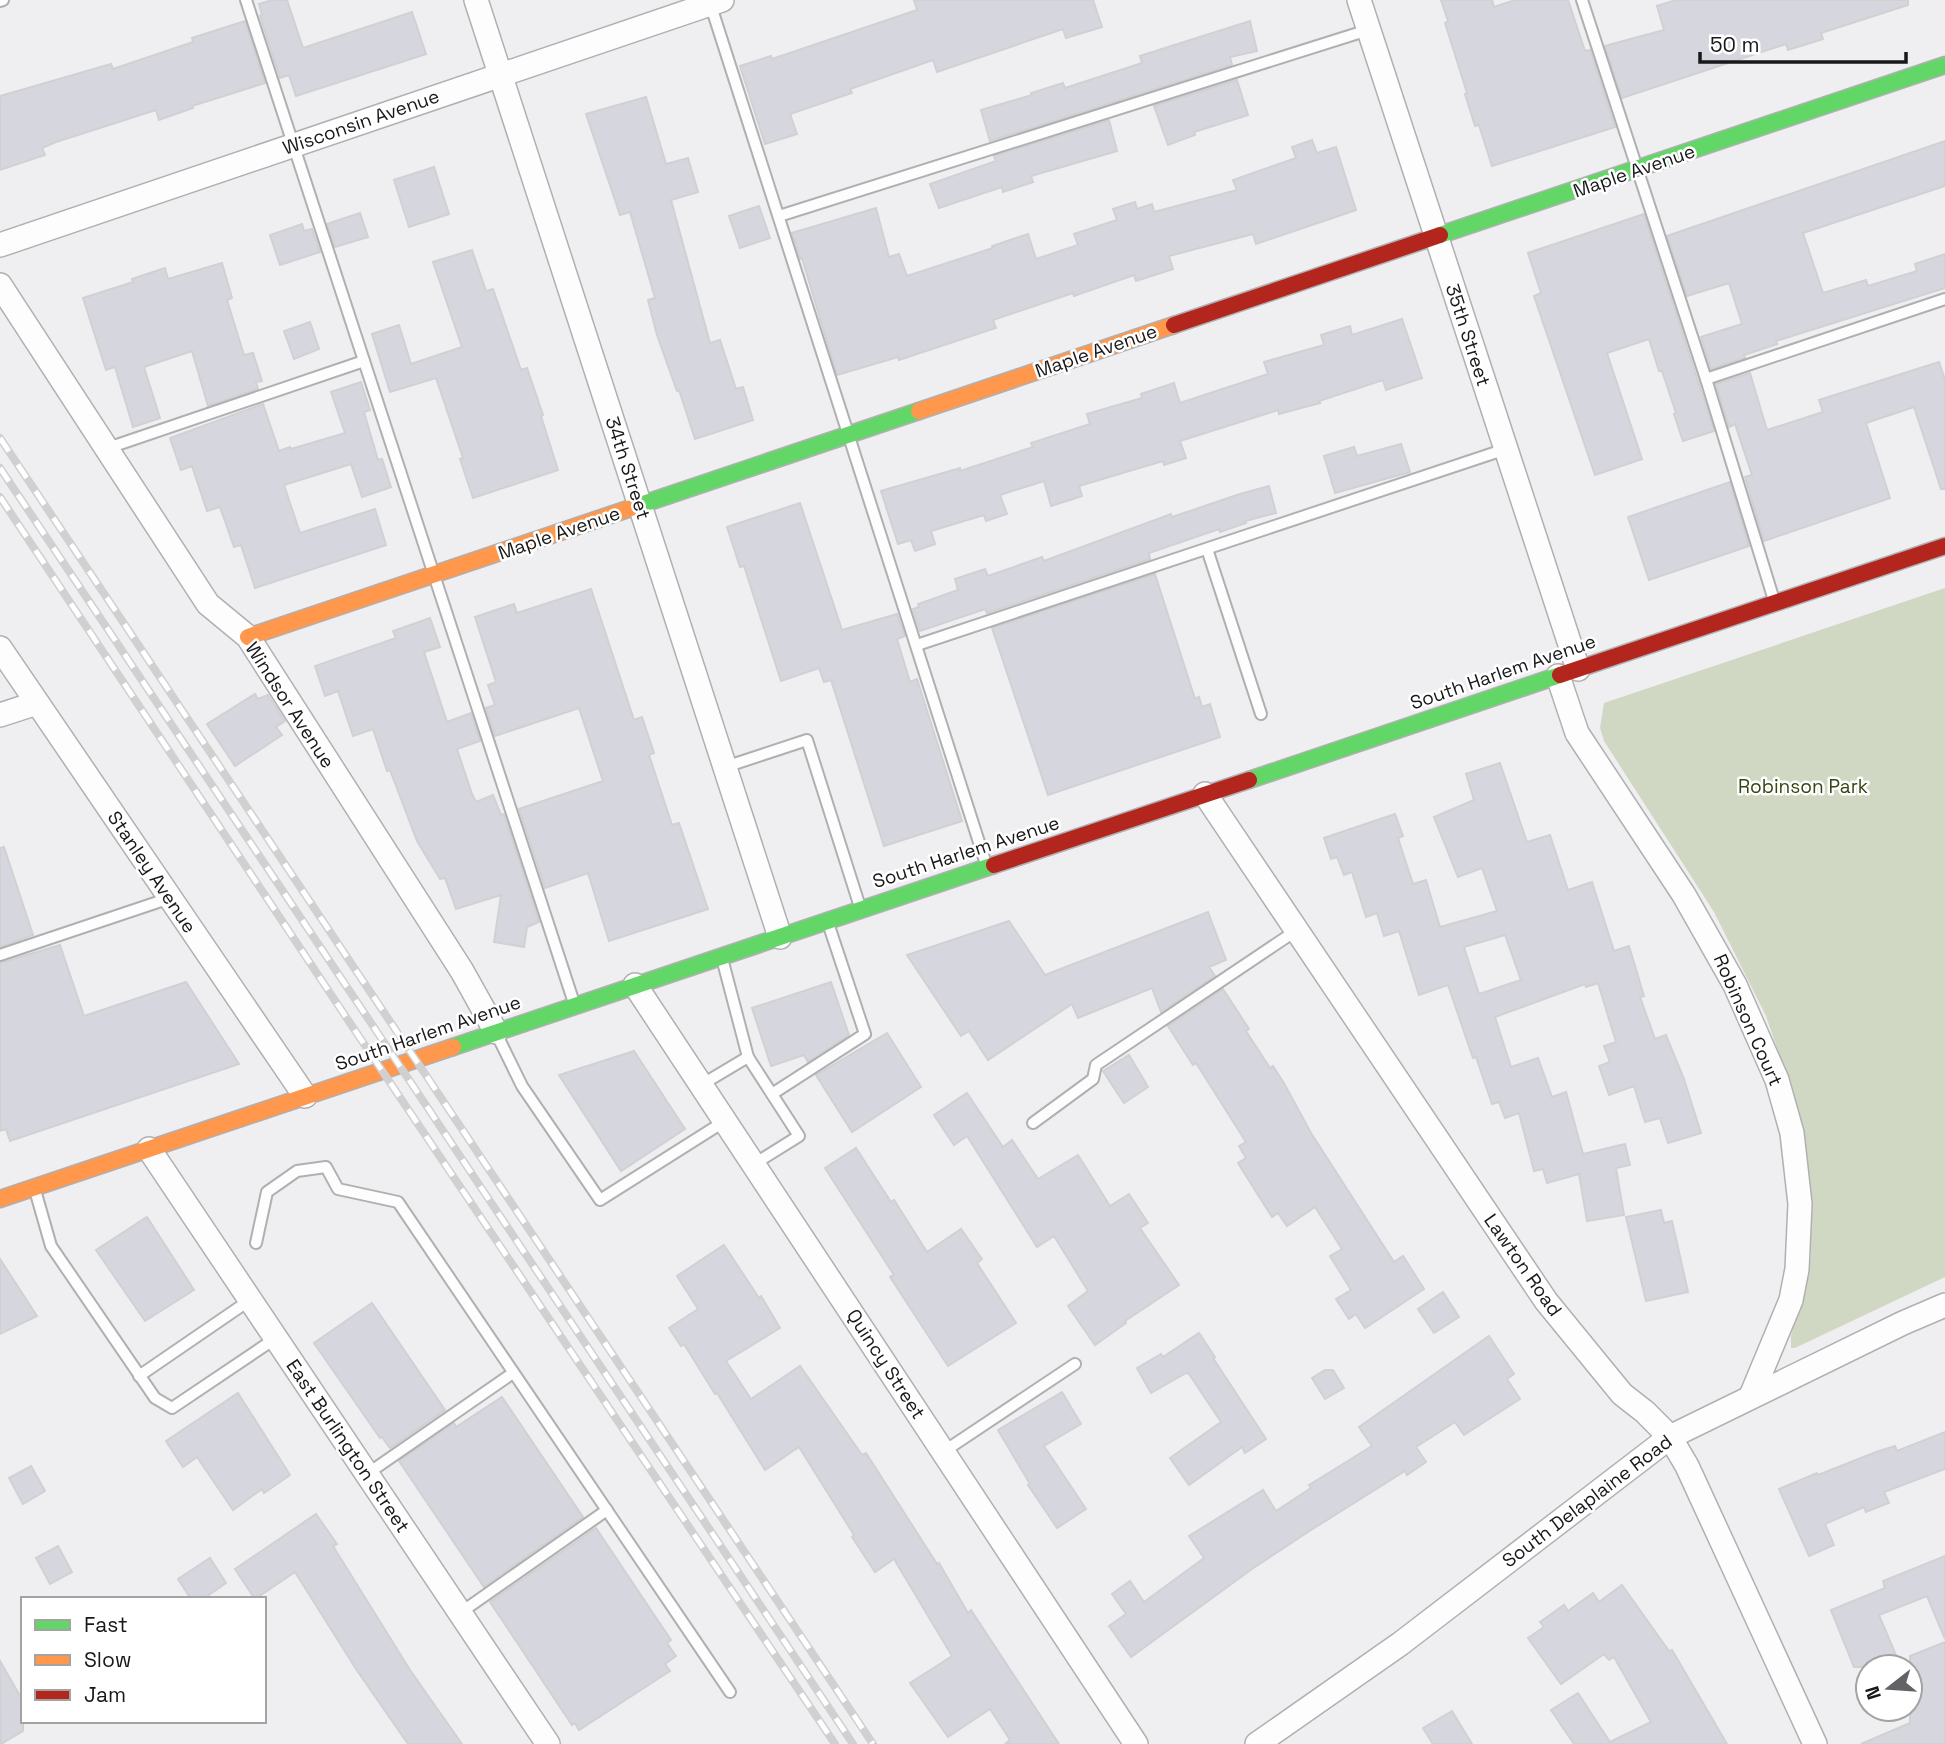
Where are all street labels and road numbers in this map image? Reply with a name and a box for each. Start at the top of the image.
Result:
street label: Wisconsin Avenue [279,83,443,161]
street label: Maple Avenue [1570,138,1698,204]
street label: 35th Street [1440,281,1496,389]
street label: Maple Avenue [1032,318,1160,384]
street label: 34th Street [600,413,656,523]
street label: Maple Avenue [495,500,623,566]
street label: South Harlem Avenue [1407,628,1599,716]
street label: Windsor Avenue [240,637,340,773]
street label: Stanley Avenue [102,806,202,938]
street label: South Harlem Avenue [869,810,1063,894]
street label: Robinson Court [1708,950,1788,1090]
street label: South Harlem Avenue [332,989,524,1077]
street label: Lawton Road [1478,1209,1568,1321]
street label: Quincy Street [841,1304,931,1424]
street label: East Burlington Street [281,1354,415,1538]
street label: South Delaplaine Road [1497,1429,1677,1573]

